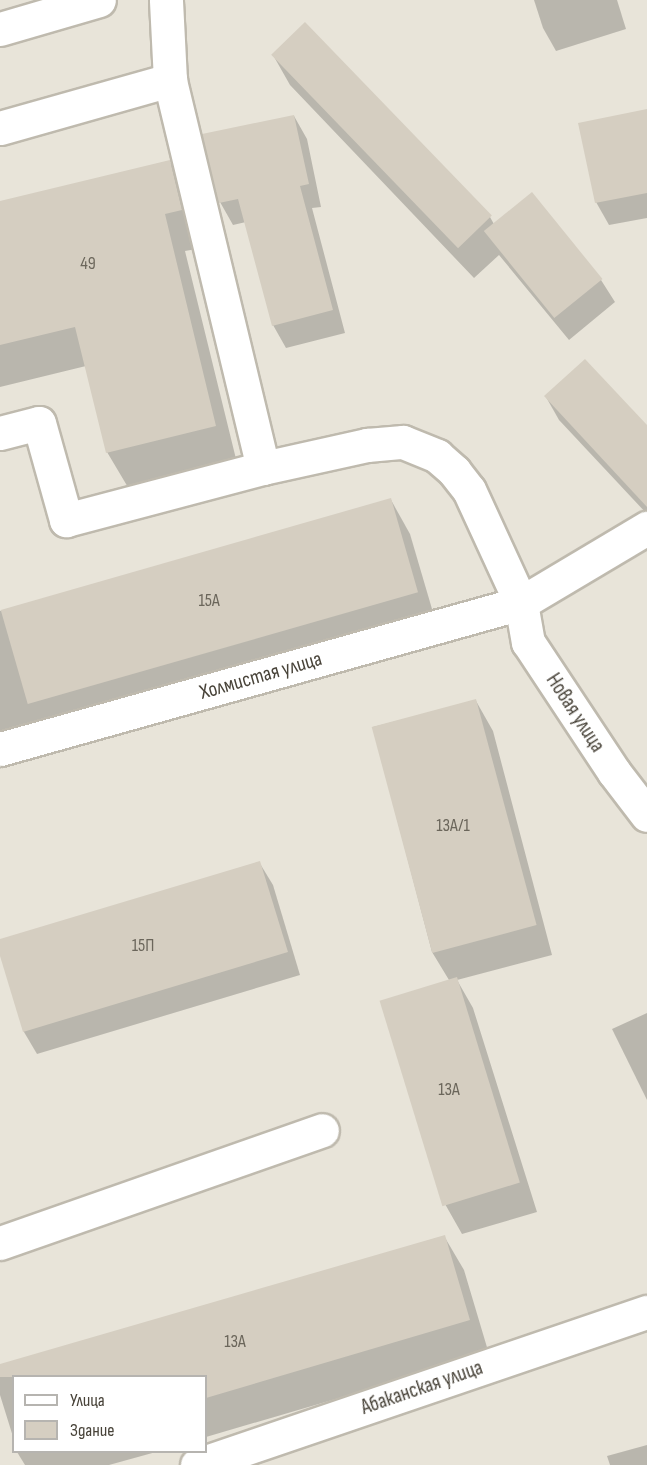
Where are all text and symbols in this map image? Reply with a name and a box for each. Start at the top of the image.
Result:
house number: 49 [80,253,96,275]
house number: 15А [198,590,220,612]
street label: Холмистая улица [197,647,325,705]
street label: Новая улица [540,669,610,757]
house number: 13А/1 [436,815,470,837]
house number: 15П [132,935,154,957]
house number: 13А [438,1079,460,1101]
house number: 13А [224,1331,246,1353]
street label: Абаканская улица [358,1355,486,1421]
legend [12,1375,207,1453]
text: Улица [70,1390,105,1411]
text: Здание [70,1420,115,1441]

